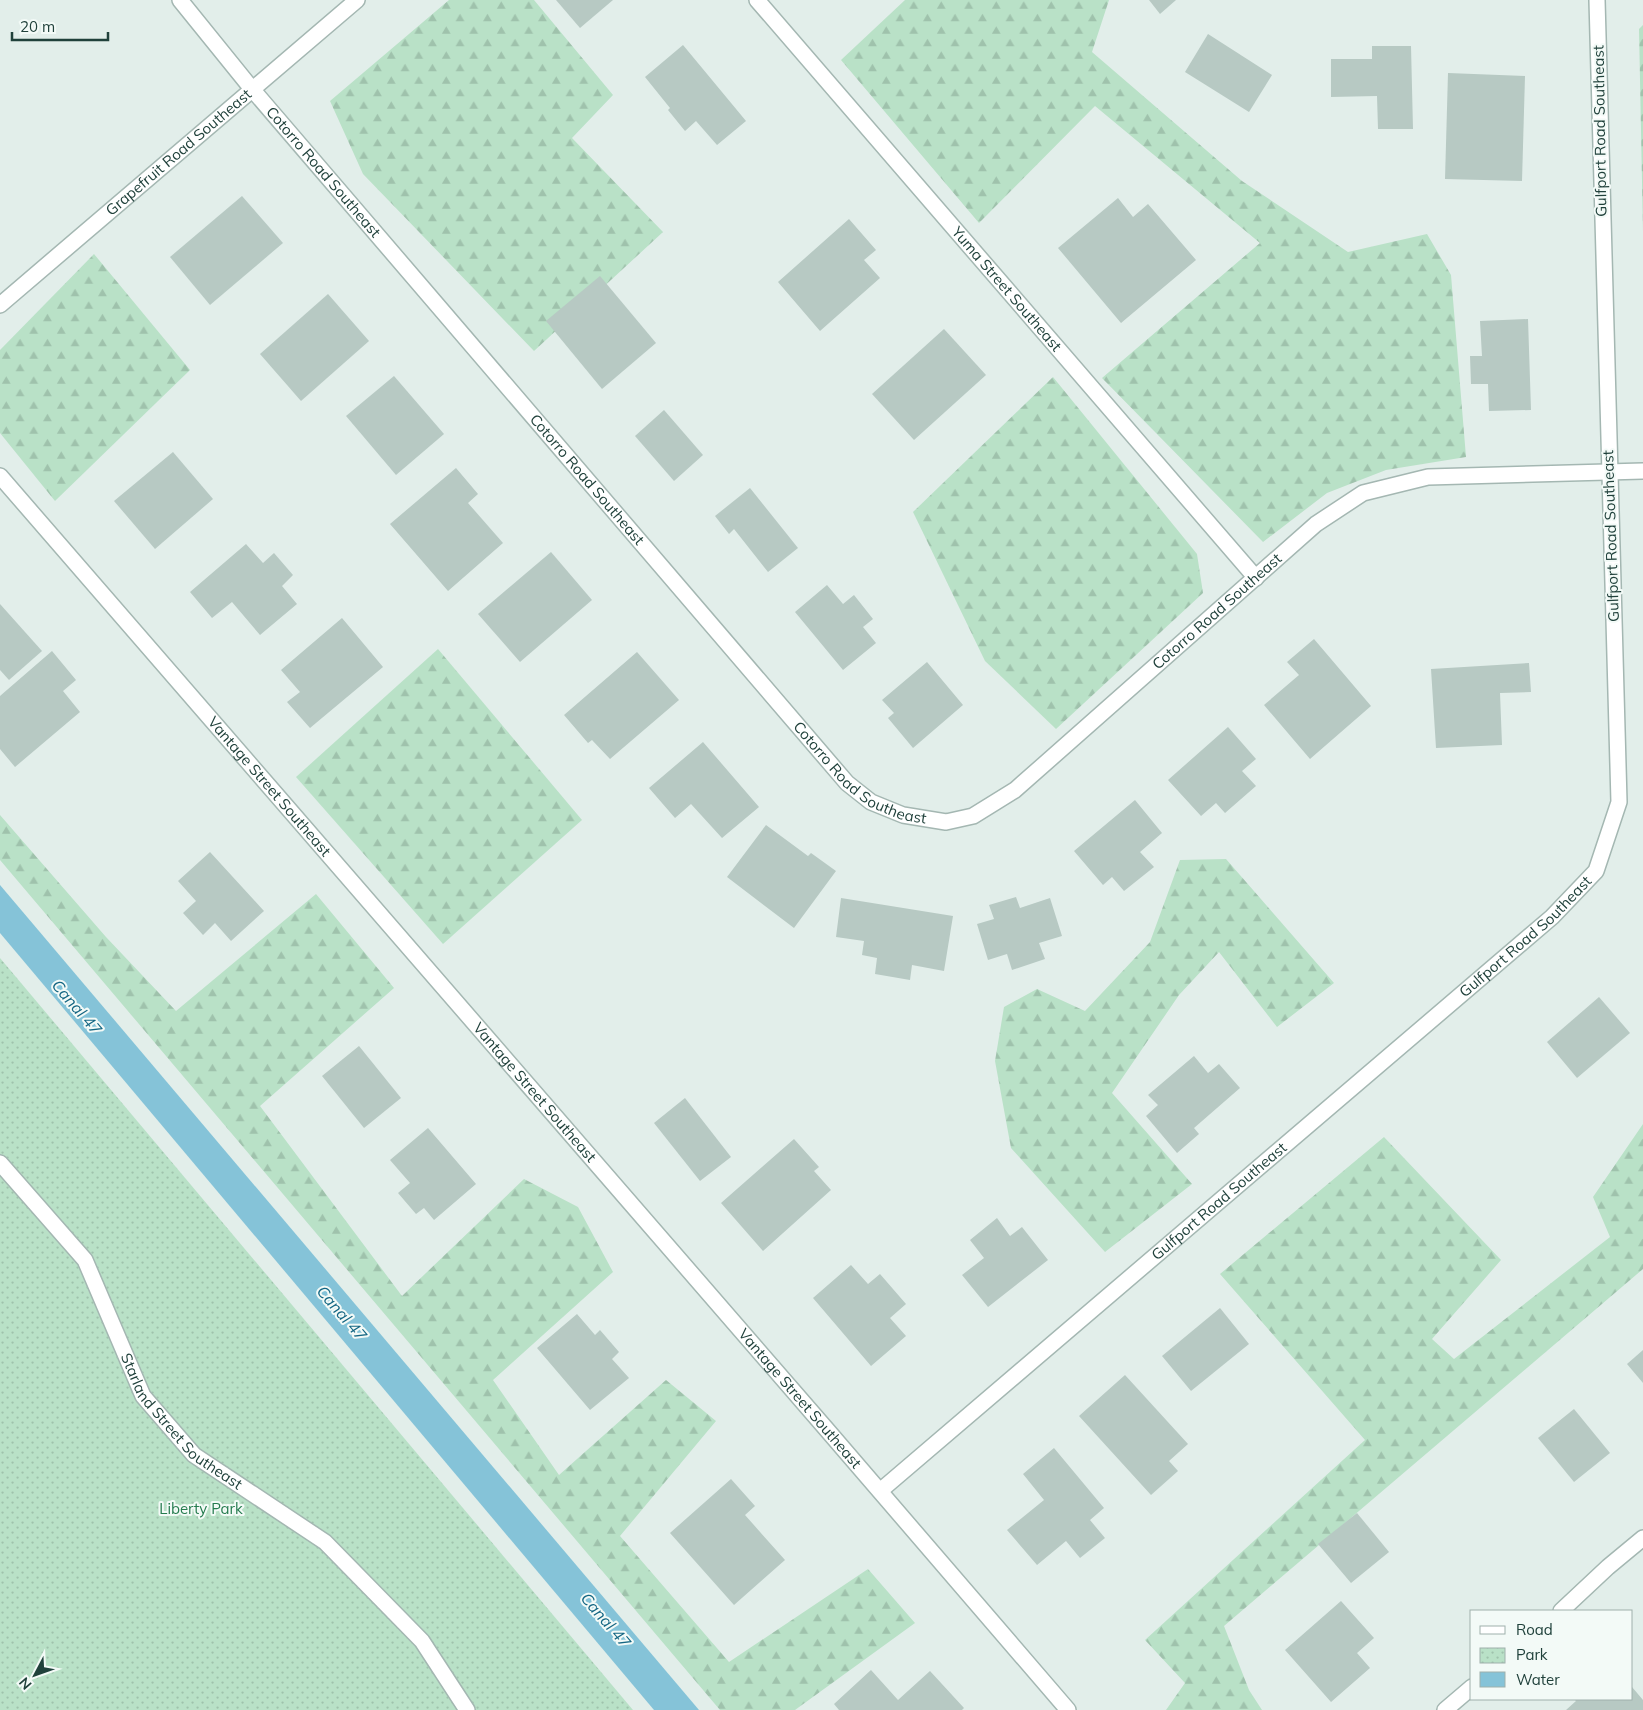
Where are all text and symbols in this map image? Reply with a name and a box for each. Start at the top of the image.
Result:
scale bar [12,10,109,42]
text: 20 m [20,17,55,36]
street label: Gulfport Road Southeast [1589,45,1610,217]
street label: Grapefruit Road Southeast [102,84,255,220]
street label: Cotorro Road Southeast [262,102,385,241]
street label: Yuma Street Southeast [947,222,1066,355]
street label: Cotorro Road Southeast [526,410,649,549]
street label: Gulfport Road Southeast [1598,450,1623,622]
street label: Cotorro Road Southeast [1148,549,1285,673]
street label: Vantage Street Southeast [204,712,335,860]
street label: Cotorro Road Southeast [789,717,928,828]
street label: Gulfport Road Southeast [1455,872,1595,1001]
water label: Canal 47 [48,975,107,1039]
street label: Vantage Street Southeast [469,1018,601,1166]
street label: Gulfport Road Southeast [1147,1138,1290,1264]
water label: Canal 47 [313,1281,372,1345]
street label: Vantage Street Southeast [734,1324,866,1472]
street label: Starland Street Southeast [117,1350,246,1493]
park label: Liberty Park [159,1499,243,1518]
water label: Canal 47 [577,1588,636,1652]
legend [1470,1610,1633,1700]
text: Road [1516,1620,1553,1639]
text: Park [1516,1645,1548,1664]
north arrow [10,1650,60,1700]
text: Water [1516,1670,1560,1689]
text: N [15,1674,35,1693]

